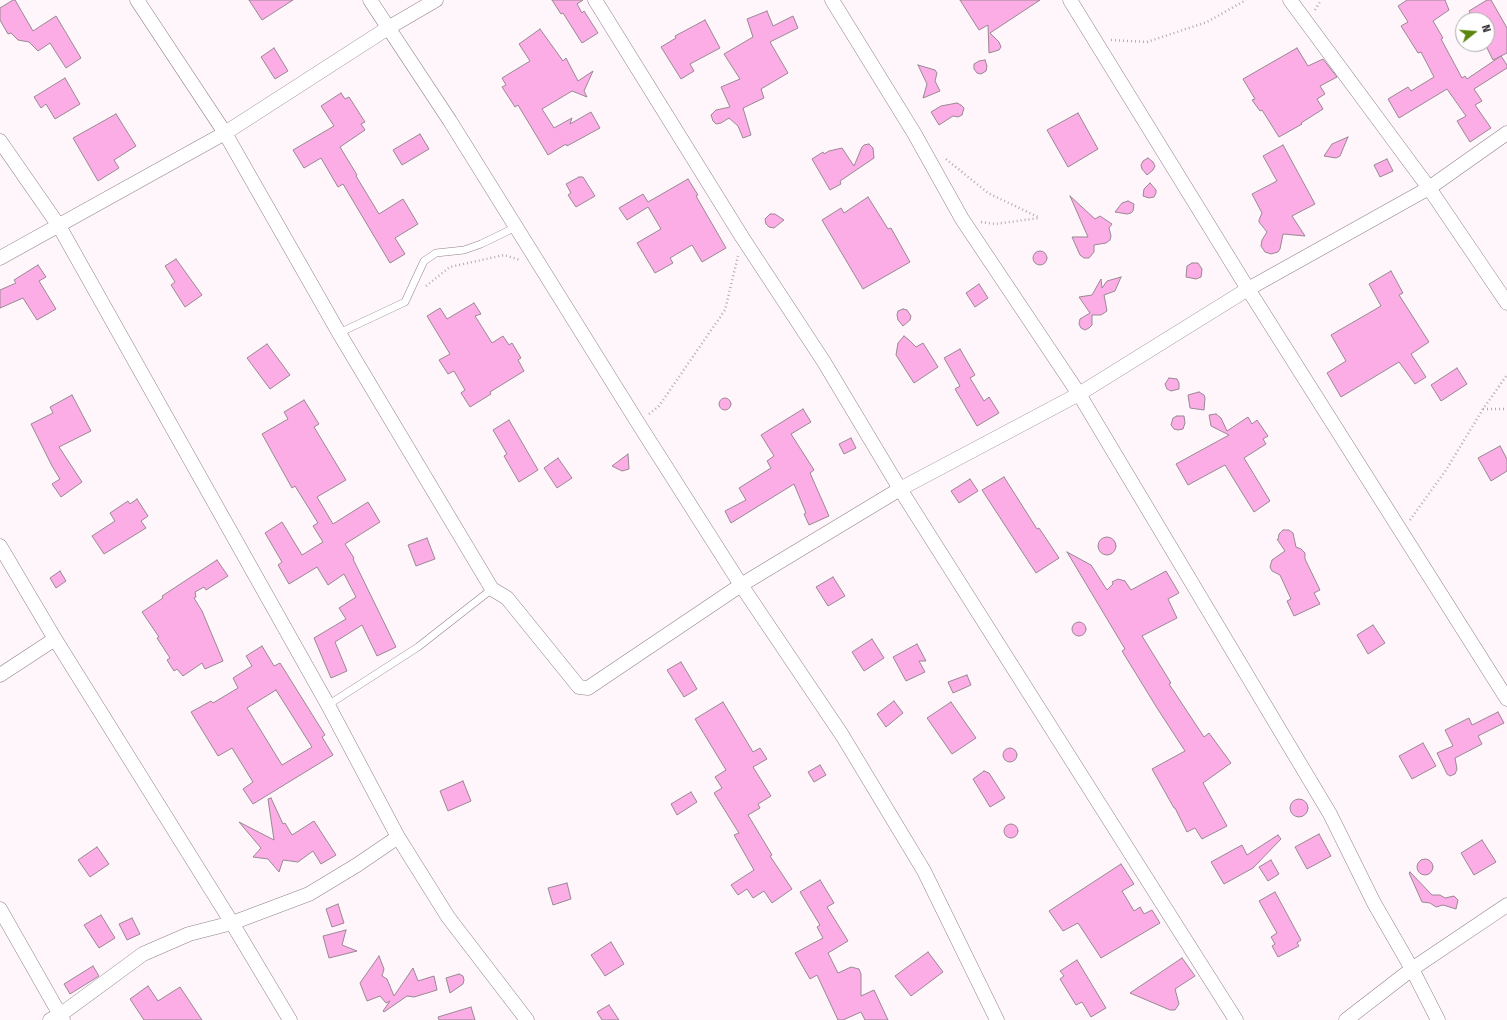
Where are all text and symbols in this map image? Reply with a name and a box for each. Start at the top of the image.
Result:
north arrow [1455,12,1495,52]
text: N [1479,23,1493,34]

